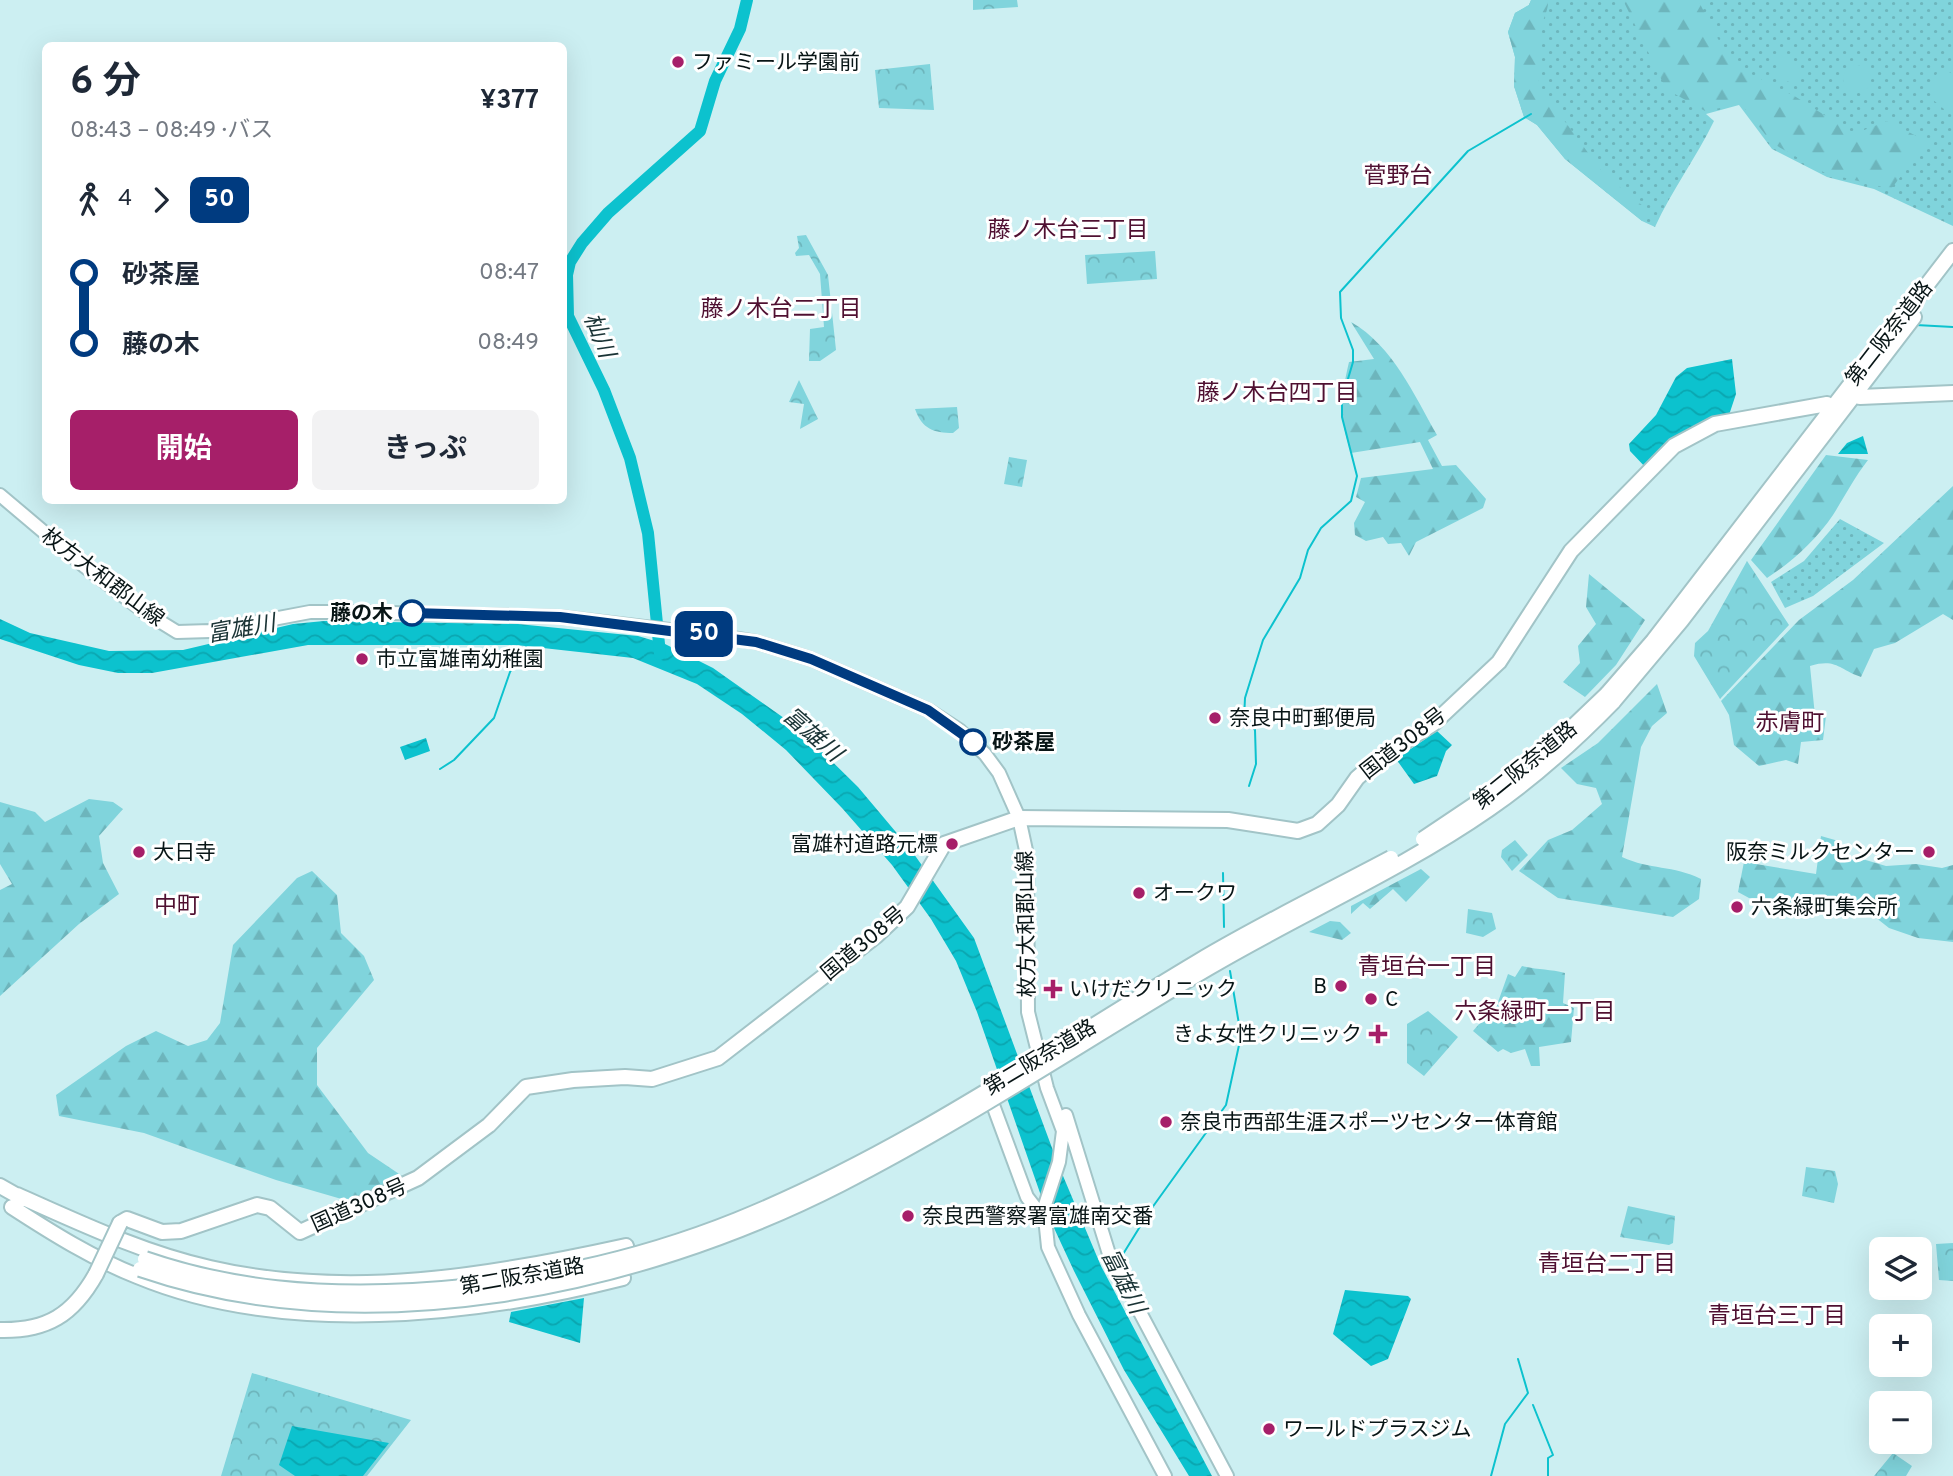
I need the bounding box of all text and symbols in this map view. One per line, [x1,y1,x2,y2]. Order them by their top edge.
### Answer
place label: ファミール学園前 [692,50,860,77]
marker: ファミール学園前 [670,54,686,70]
text: 6 分 [70,59,141,108]
text: ¥377 [480,85,539,118]
text: 08:43 – 08:49 · バス [70,117,273,146]
district label: 菅野台 [1364,163,1433,192]
icon: walk [70,181,108,219]
icon: forward [142,181,180,219]
text: 4 [118,185,132,214]
text: 50 [204,185,235,215]
district label: 藤ノ木台三丁目 [988,217,1149,246]
text: 08:47 [479,259,539,288]
text: 砂茶屋 [122,260,200,293]
street label: 第二阪奈道路 [1841,276,1940,392]
district label: 藤ノ木台二丁目 [701,296,862,325]
water label: 杣川 [576,309,621,365]
text: 08:49 [477,329,539,358]
text: 藤の木 [122,330,200,363]
district label: 藤ノ木台四丁目 [1197,380,1358,409]
button: 開始 [70,410,298,490]
button: きっぷ [312,410,539,490]
street label: 枚方大和郡山線 [35,523,169,633]
marker: 藤の木 [399,600,425,626]
place label: 藤の木 [330,601,393,628]
water label: 富雄川 [205,610,281,651]
line badge: 50 [672,611,736,657]
text: 50 [689,619,719,649]
place label: 市立富雄南幼稚園 [376,647,544,674]
marker: 市立富雄南幼稚園 [354,651,370,667]
water label: 富雄川 [776,702,849,771]
street label: 国道308号 [1356,702,1452,786]
place label: 奈良中町郵便局 [1229,706,1376,733]
marker: 奈良中町郵便局 [1207,710,1223,726]
district label: 赤膚町 [1756,710,1825,739]
street label: 第二阪奈道路 [1468,716,1583,816]
marker: 砂茶屋 [960,729,986,755]
place label: 砂茶屋 [992,730,1055,757]
place label: 富雄村道路元標 [791,832,938,859]
marker: 富雄村道路元標 [944,836,960,852]
place label: 大日寺 [153,840,216,867]
place label: 阪奈ミルクセンター [1726,840,1915,867]
marker: 大日寺 [131,844,147,860]
marker: 阪奈ミルクセンター [1921,844,1937,860]
street label: 枚方大和郡山線 [1013,850,1042,998]
place label: オークワ [1153,881,1237,908]
marker: オークワ [1131,885,1147,901]
district label: 中町 [154,893,200,922]
place label: 六条緑町集会所 [1751,895,1898,922]
marker: 六条緑町集会所 [1729,899,1745,915]
street label: 国道308号 [816,901,912,987]
district label: 青垣台一丁目 [1358,954,1496,983]
place label: B [1313,974,1327,1001]
place label: いけだクリニック [1069,977,1237,1004]
marker: B [1333,978,1349,994]
marker: いけだクリニック [1043,979,1063,999]
place label: C [1385,987,1399,1014]
marker: C [1363,991,1379,1007]
district label: 六条緑町一丁目 [1455,999,1616,1028]
street label: 第二阪奈道路 [980,1014,1102,1102]
place label: きよ女性クリニック [1173,1022,1362,1049]
marker: きよ女性クリニック [1368,1024,1388,1044]
place label: 奈良市西部生涯スポーツセンター体育館 [1180,1110,1558,1137]
marker: 奈良市西部生涯スポーツセンター体育館 [1158,1114,1174,1130]
street label: 国道308号 [308,1173,412,1239]
place label: 奈良西警察署富雄南交番 [922,1204,1153,1231]
marker: 奈良西警察署富雄南交番 [900,1208,916,1224]
map controls [1869,1237,1932,1454]
button: layers [1869,1237,1932,1300]
water label: 富雄川 [1093,1245,1152,1322]
district label: 青垣台二丁目 [1538,1251,1676,1280]
street label: 第二阪奈道路 [458,1253,587,1302]
district label: 青垣台三丁目 [1708,1303,1846,1332]
button: + [1869,1314,1932,1377]
button: − [1869,1391,1932,1454]
place label: ワールドプラスジム [1283,1417,1472,1444]
marker: ワールドプラスジム [1261,1421,1277,1437]

